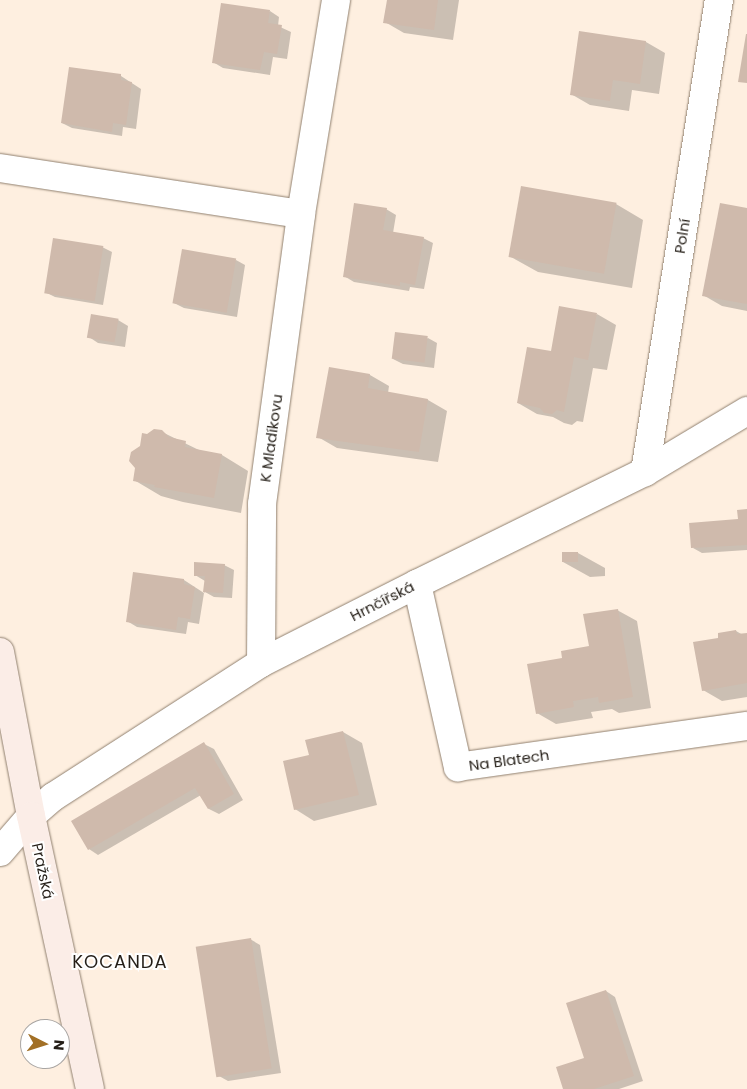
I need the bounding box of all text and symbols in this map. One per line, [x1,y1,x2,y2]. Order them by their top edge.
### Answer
street label: Polní [670,217,694,255]
street label: K Mladíkovu [256,393,286,483]
street label: Hrnčířská [347,577,417,625]
street label: Na Blatech [468,745,550,775]
street label: Pražská [28,841,58,901]
district label: KOCANDA [71,951,169,973]
north arrow [20,1019,70,1069]
text: N [49,1039,69,1051]

